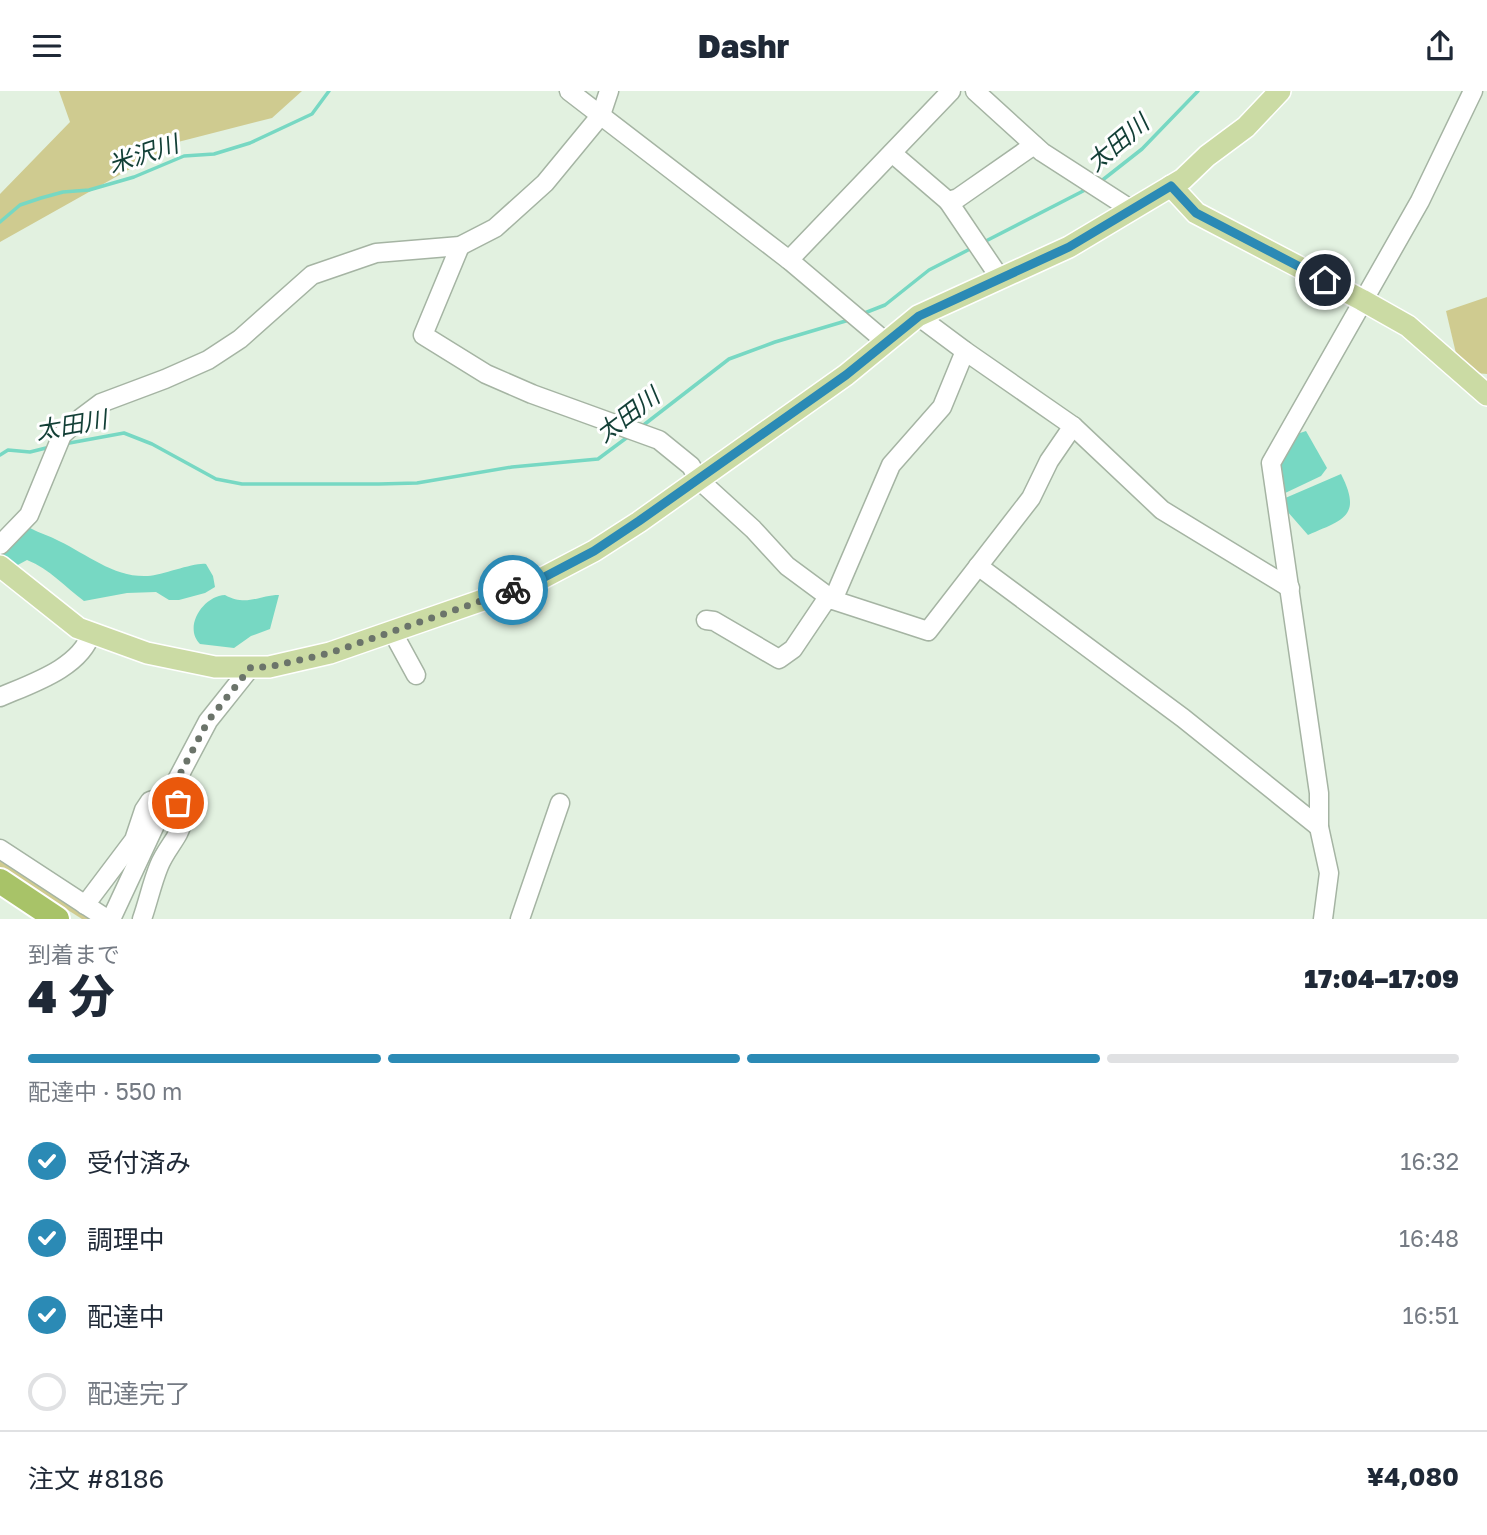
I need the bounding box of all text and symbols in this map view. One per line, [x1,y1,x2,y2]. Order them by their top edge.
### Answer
icon: menu [28,27,66,65]
text: Dashr [698,27,789,65]
icon: share [1421,27,1459,65]
water label: 太田川 [1080,106,1156,176]
water label: 米沢川 [104,127,185,178]
pin [1295,250,1355,310]
icon: home [1306,261,1344,299]
water label: 太田川 [590,379,667,447]
water label: 太田川 [33,403,112,445]
courier [478,555,548,625]
icon: bike [494,571,532,609]
pin [148,773,208,833]
icon: bag [159,784,197,822]
text: 到着まで [28,940,120,968]
text: 17:04–17:09 [1304,963,1459,994]
text: 4 分 [28,968,115,1023]
text: 配達中 · 550 m [28,1077,182,1105]
icon: check [28,1142,66,1180]
text: 受付済み [87,1147,191,1178]
text: 16:32 [1400,1147,1459,1175]
icon: check [28,1219,66,1257]
text: 調理中 [87,1224,165,1255]
text: 16:48 [1399,1224,1459,1252]
icon: check [28,1296,66,1334]
text: 配達中 [87,1301,165,1332]
text: 16:51 [1403,1301,1459,1329]
text: 配達完了 [87,1378,191,1409]
text: ¥4,080 [1367,1461,1459,1492]
text: 注文 #8186 [28,1463,164,1494]

